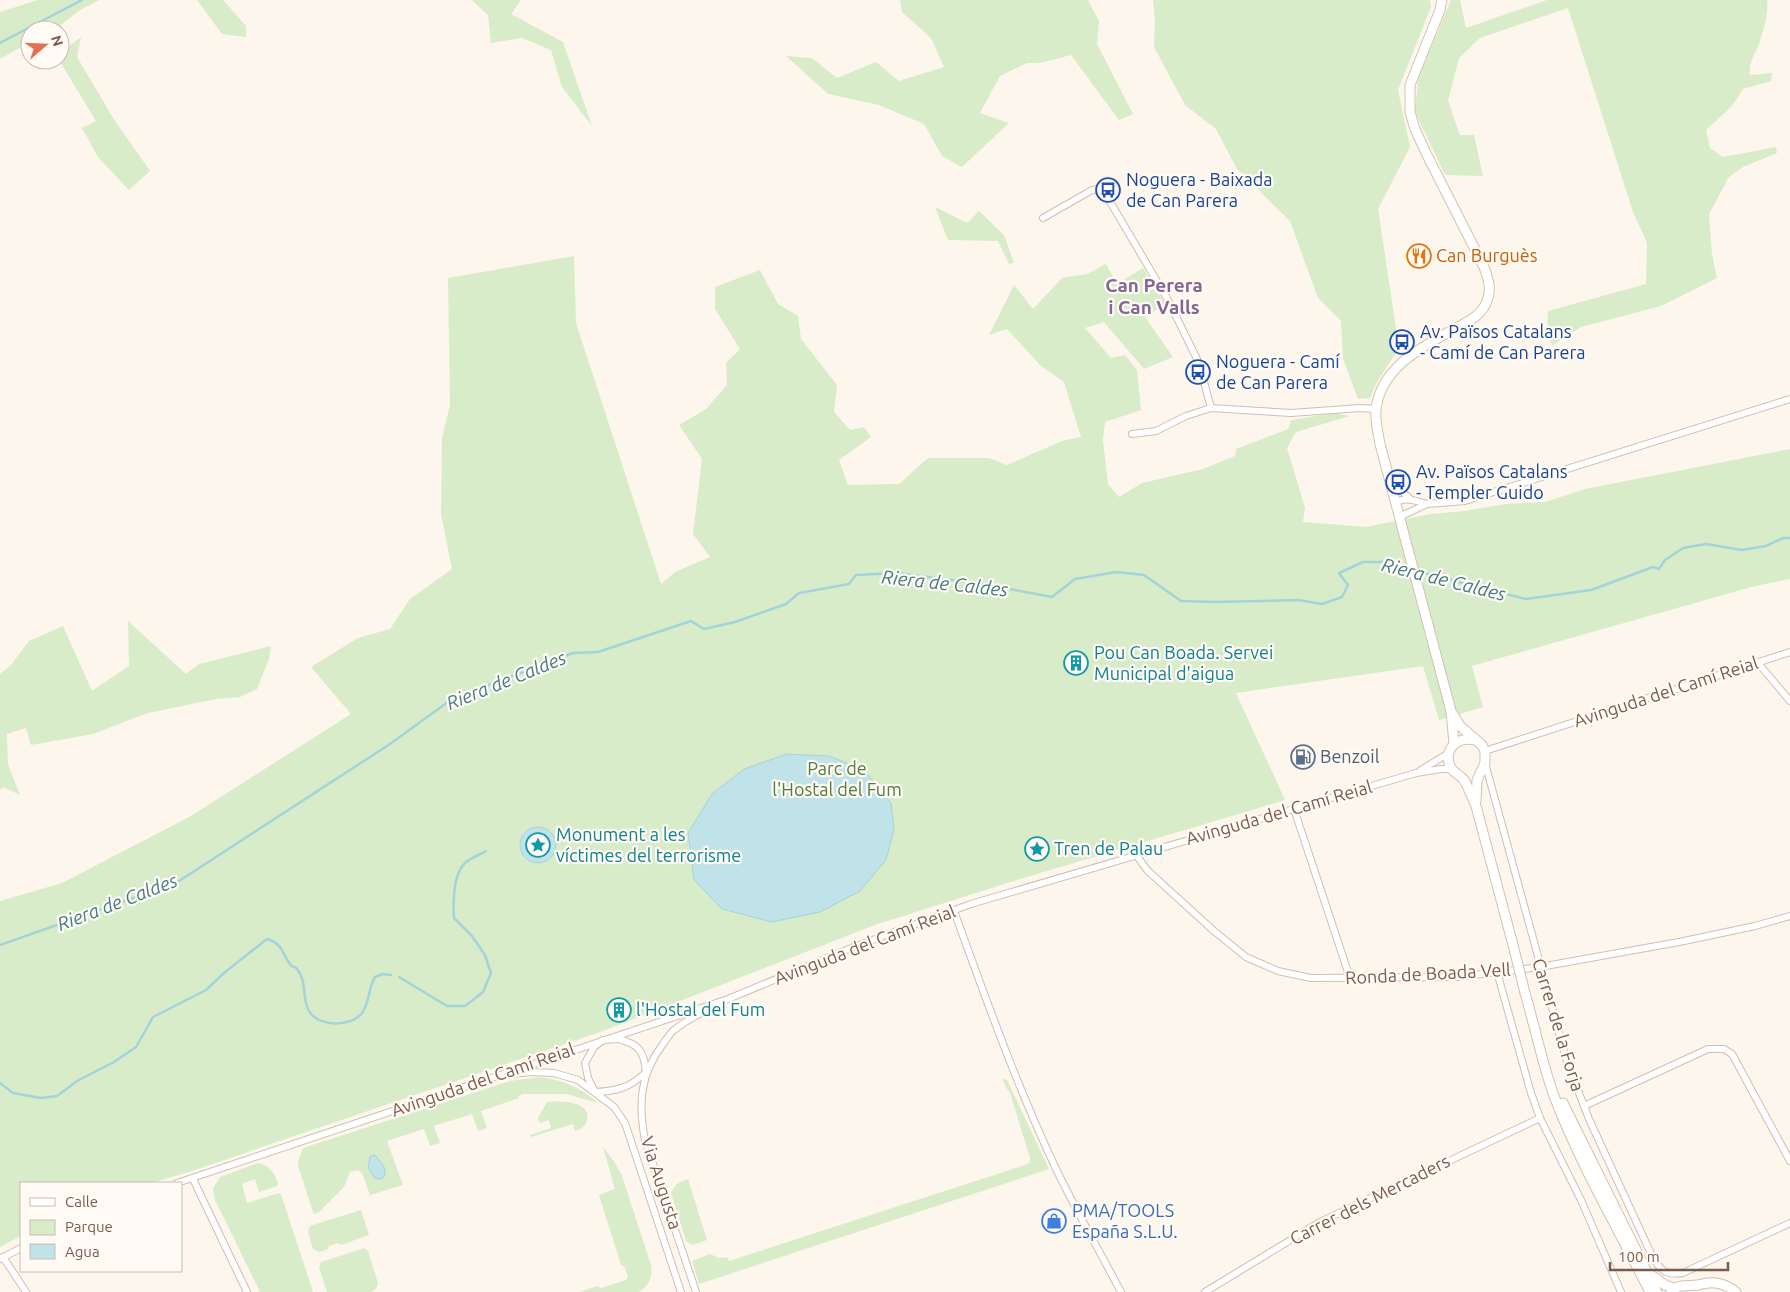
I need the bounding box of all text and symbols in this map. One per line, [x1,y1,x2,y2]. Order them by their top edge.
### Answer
north arrow [20,20,70,70]
text: N [48,33,67,48]
place label: Noguera - Baixada de Can Parera [1126,169,1273,210]
bus stop icon: Noguera - Baixada de Can Parera [1095,177,1121,203]
restaurant icon: Can Burguès [1406,243,1432,269]
place label: Can Burguès [1436,245,1538,265]
district label: Can Perera i Can Valls [1105,274,1203,318]
place label: Av. Països Catalans - Camí de Can Parera [1420,321,1586,362]
bus stop icon: Av. Països Catalans - Camí de Can Parera [1389,329,1415,355]
place label: Noguera - Camí de Can Parera [1216,351,1340,392]
bus stop icon: Noguera - Camí de Can Parera [1185,359,1211,385]
place label: Av. Països Catalans - Templer Guido [1416,461,1568,502]
bus stop icon: Av. Països Catalans - Templer Guido [1385,469,1411,495]
water label: Riera de Caldes [1380,553,1508,605]
water label: Riera de Caldes [881,565,1009,601]
place label: Pou Can Boada. Servei Municipal d'aigua [1094,642,1273,683]
water label: Riera de Caldes [443,646,569,714]
building icon: Pou Can Boada. Servei Municipal d'aigua [1063,650,1089,676]
street label: Avinguda del Camí Reial [1571,652,1761,730]
fuel station icon: Benzoil [1290,744,1316,770]
place label: Benzoil [1320,746,1380,766]
park label: Parc de l'Hostal del Fum [772,758,902,799]
street label: Avinguda del Camí Reial [1183,776,1374,848]
place label: Monument a les víctimes del terrorisme [556,824,741,865]
place icon: Monument a les víctimes del terrorisme [525,832,551,858]
place icon: Tren de Palau [1024,836,1050,862]
place label: Tren de Palau [1054,838,1163,858]
water label: Riera de Caldes [54,869,180,935]
street label: Avinguda del Camí Reial [771,900,958,988]
street label: Carrer de la Forja [1529,956,1589,1094]
street label: Ronda de Boada Vell [1345,959,1512,987]
building icon: l'Hostal del Fum [606,997,632,1023]
place label: l'Hostal del Fum [636,999,765,1019]
street label: Avinguda del Camí Reial [388,1038,577,1120]
street label: Via Augusta [638,1134,686,1232]
street label: Carrer dels Mercaders [1286,1150,1453,1248]
legend [20,1182,182,1272]
text: Calle [65,1193,98,1210]
place label: PMA/TOOLS España S.L.U. [1072,1200,1178,1241]
shop icon: PMA/TOOLS España S.L.U. [1041,1208,1067,1234]
text: Parque [65,1218,113,1235]
scale bar [1610,1240,1728,1272]
text: Agua [65,1243,100,1260]
text: 100 m [1618,1248,1660,1265]

